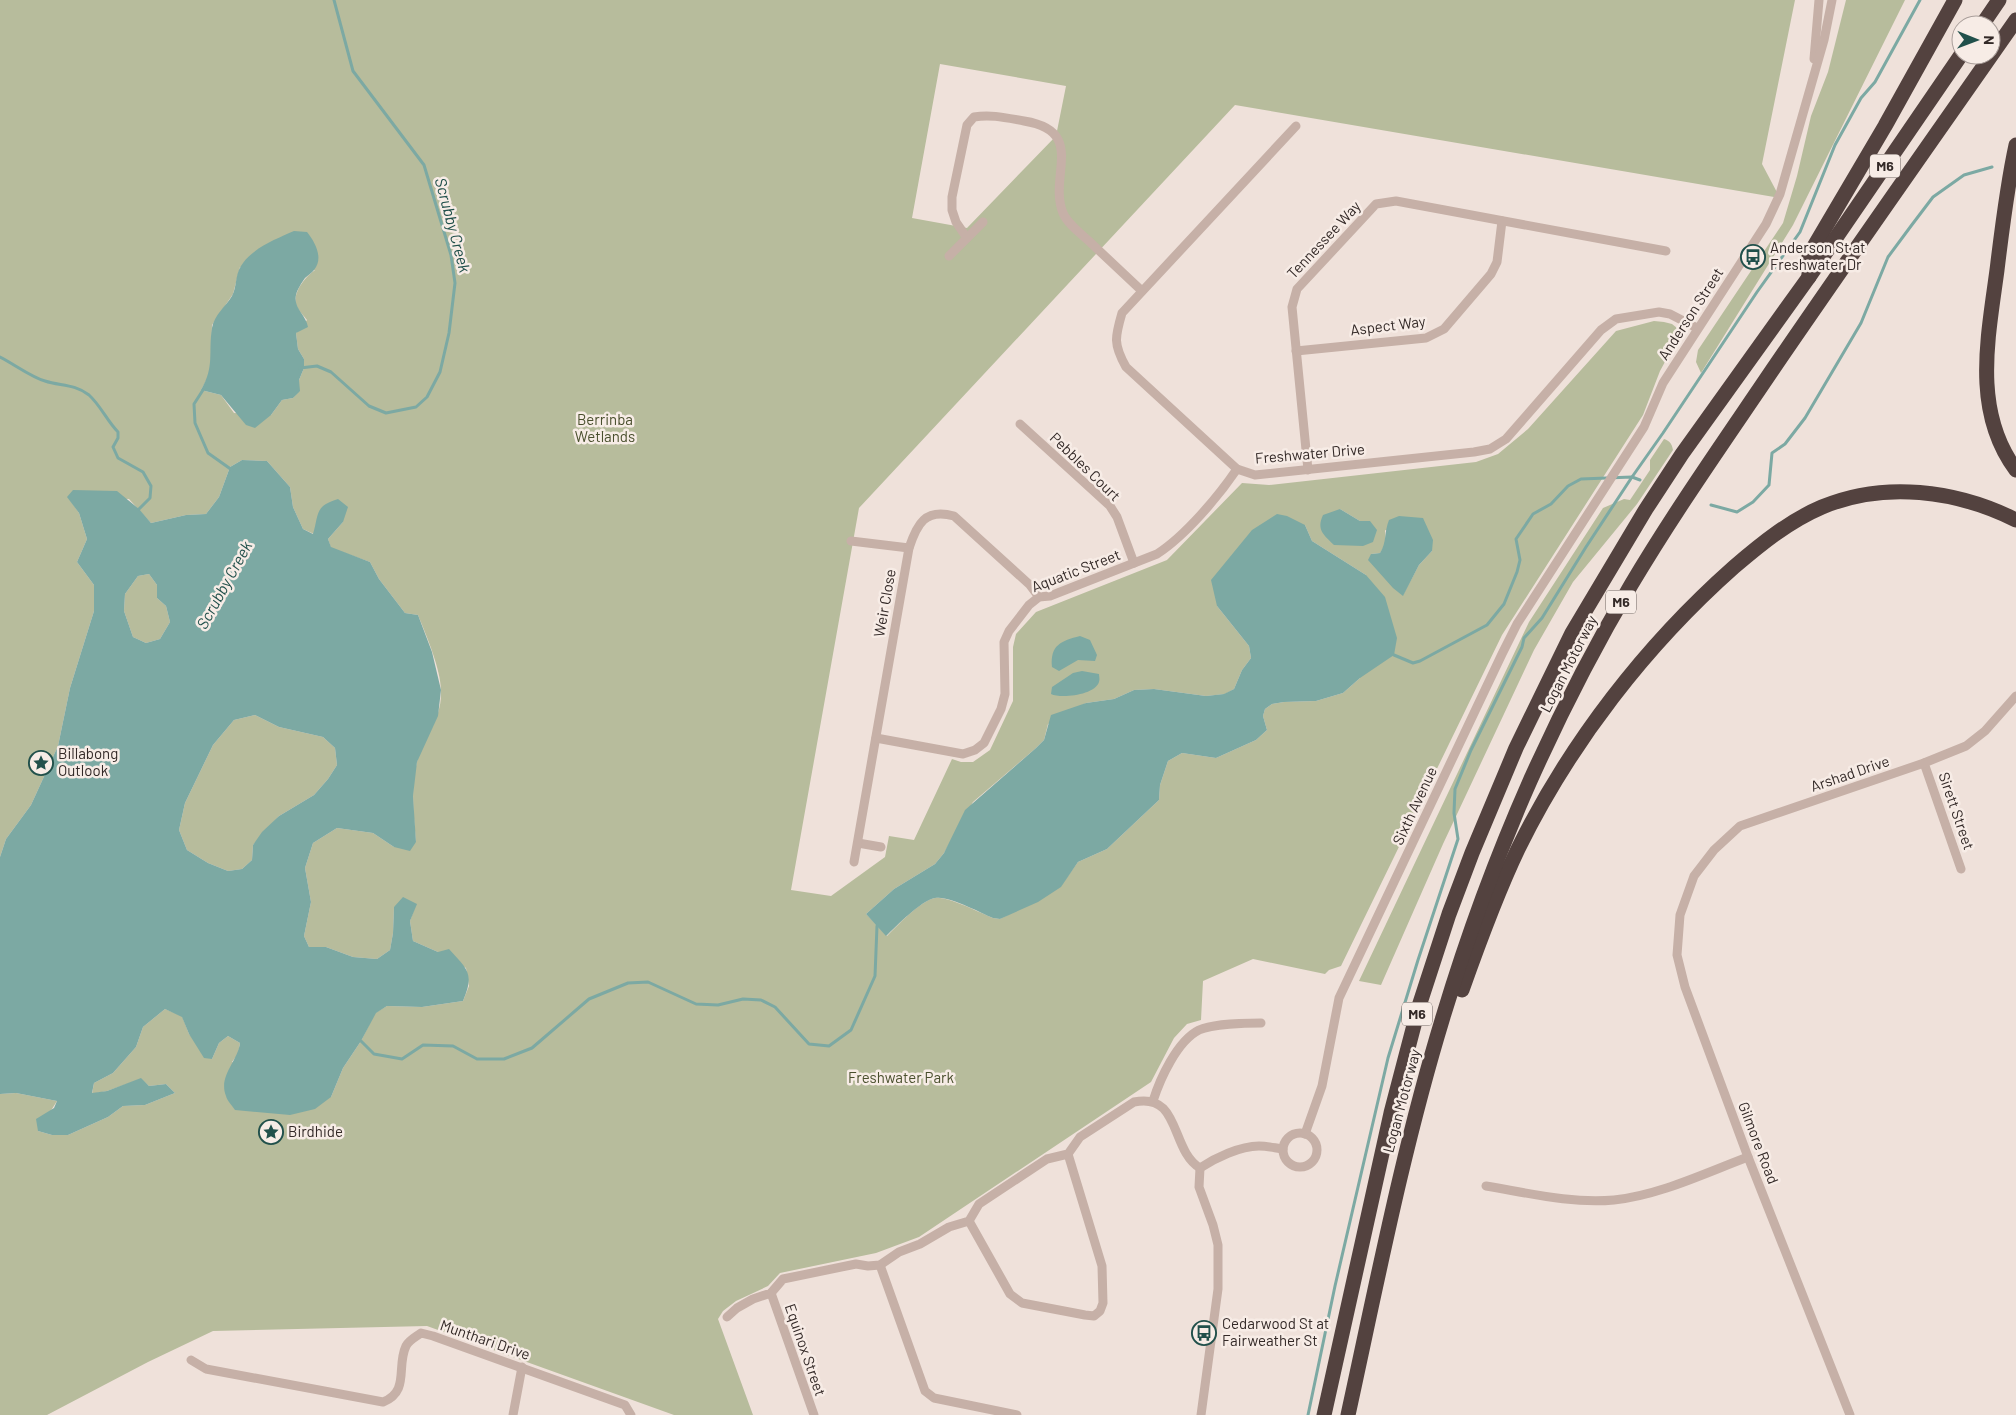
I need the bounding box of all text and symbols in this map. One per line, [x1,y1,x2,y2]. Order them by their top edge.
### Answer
north arrow [1951,15,2001,65]
text: N [1981,35,1998,45]
road number: M6 [1870,154,1900,178]
water label: Scrubby Creek [432,175,475,275]
street label: Tennessee Way [1283,197,1364,282]
place label: Anderson St at Freshwater Dr [1770,238,1865,273]
bus stop icon: Anderson St at Freshwater Dr [1740,244,1766,270]
street label: Anderson Street [1654,264,1727,363]
street label: Aspect Way [1349,311,1427,339]
park label: Berrinba Wetlands [575,410,635,445]
street label: Pebbles Court [1047,428,1125,504]
street label: Freshwater Drive [1254,439,1366,467]
water label: Scrubby Creek [192,537,256,632]
street label: Aquatic Street [1029,545,1123,595]
street label: Weir Close [869,567,899,638]
road number: M6 [1606,590,1636,614]
street label: Logan Motorway [1536,612,1600,715]
place label: Billabong Outlook [58,744,118,779]
place icon: Billabong Outlook [28,750,54,776]
street label: Arshad Drive [1808,751,1891,795]
street label: Sixth Avenue [1388,764,1440,847]
street label: Sirett Street [1935,770,1979,852]
road number: M6 [1402,1002,1432,1026]
street label: Logan Motorway [1379,1047,1424,1155]
park label: Freshwater Park [848,1068,955,1086]
street label: Gilmore Road [1735,1099,1783,1186]
place icon: Birdhide [258,1119,284,1145]
place label: Birdhide [288,1122,343,1140]
street label: Equinox Street [782,1301,830,1398]
place label: Cedarwood St at Fairweather St [1222,1314,1329,1349]
street label: Munthari Drive [438,1315,533,1363]
bus stop icon: Cedarwood St at Fairweather St [1191,1320,1217,1346]

